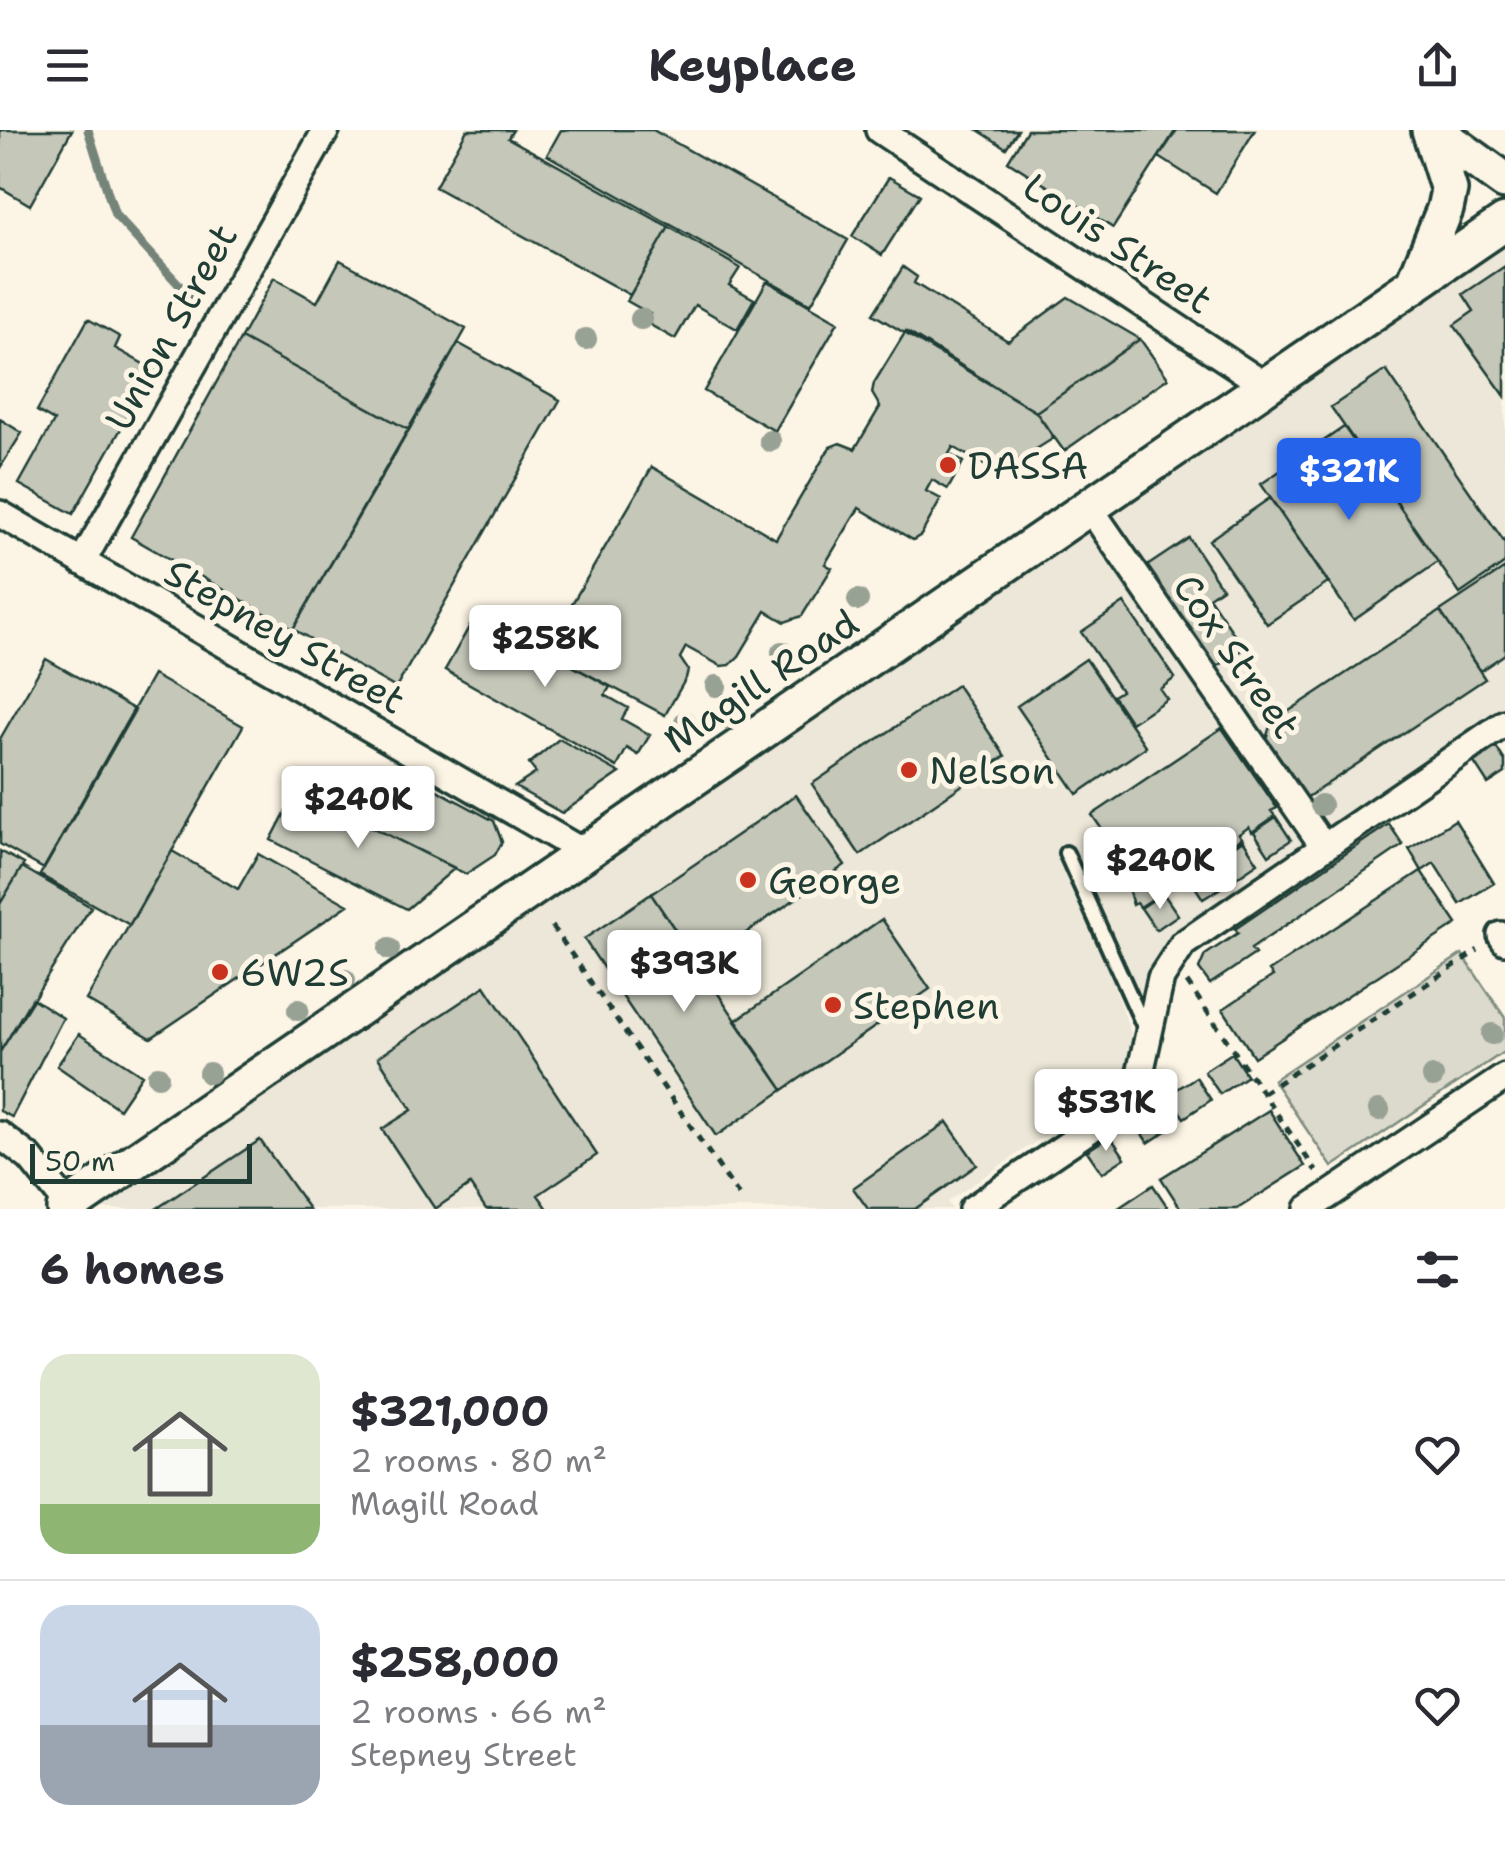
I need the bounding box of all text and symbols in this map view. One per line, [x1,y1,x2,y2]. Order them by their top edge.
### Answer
text: Keyplace [648,35,857,95]
icon: menu [40,38,95,93]
icon: share [1410,38,1465,93]
street label: Louis Street [1013,161,1223,325]
street label: Union Street [93,214,249,440]
pin: $321K [1279,438,1419,523]
place label: DASSA [968,440,1088,491]
text: $321K [1299,449,1399,492]
marker: DASSA [937,454,959,476]
street label: Stepney Street [155,546,415,726]
street label: Cox Street [1162,564,1312,748]
street label: Magill Road [654,597,868,765]
pin: $258K [475,605,615,690]
text: $258K [491,616,599,659]
place label: Nelson [929,745,1055,796]
marker: Nelson [898,759,920,781]
pin: $240K [288,766,428,851]
text: $240K [304,777,412,820]
pin: $240K [1090,827,1230,912]
text: $240K [1106,838,1214,881]
place label: George [768,855,901,906]
marker: George [737,869,759,891]
pin: $393K [614,930,754,1015]
text: $393K [629,941,739,984]
place label: 6W2S [240,947,349,998]
marker: 6W2S [209,961,231,983]
place label: Stephen [853,980,1000,1031]
marker: Stephen [822,994,844,1016]
pin: $531K [1036,1069,1176,1154]
text: $531K [1056,1080,1156,1123]
scale bar [30,1139,252,1184]
text: 50 m [45,1142,115,1180]
text: 6 homes [40,1241,225,1297]
icon: filters [1410,1242,1465,1297]
text: $321,000 [350,1383,550,1439]
icon: home [120,1394,240,1514]
icon: heart [1410,1427,1465,1482]
text: 2 rooms · 80 m² [350,1439,607,1482]
text: Magill Road [350,1482,539,1525]
text: $258,000 [350,1634,560,1690]
icon: home [120,1645,240,1765]
icon: heart [1410,1678,1465,1733]
text: 2 rooms · 66 m² [350,1690,607,1733]
text: Stepney Street [350,1733,577,1776]

